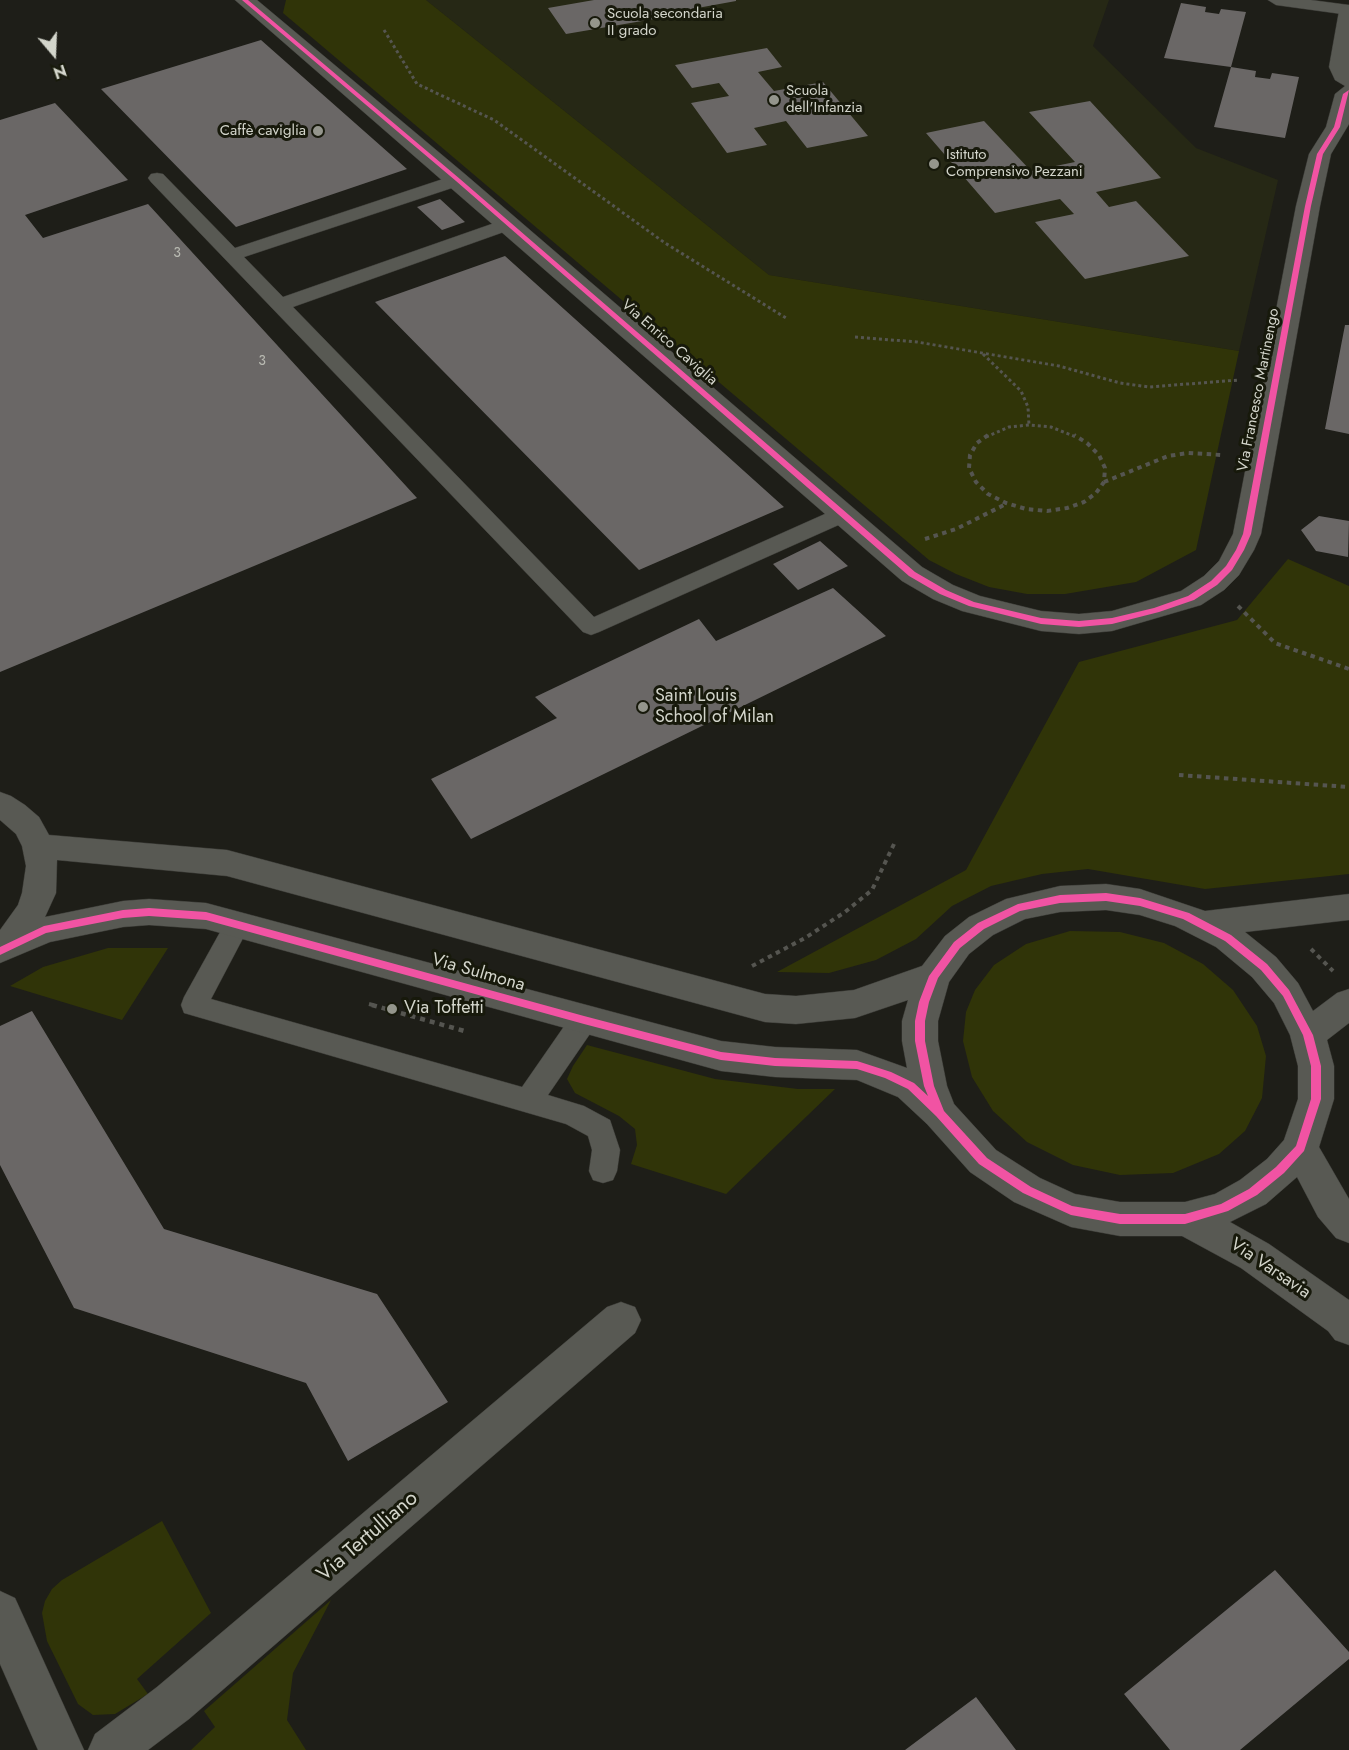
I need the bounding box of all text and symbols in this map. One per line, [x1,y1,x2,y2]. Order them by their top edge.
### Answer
place label: Scuola secondaria II grado [607,5,723,40]
marker: Scuola secondaria II grado [588,16,602,30]
north arrow [24,24,84,84]
text: N [50,59,70,84]
place label: Scuola dell'Infanzia [786,82,862,117]
marker: Scuola dell'Infanzia [767,93,781,107]
place label: Caffè caviglia [220,122,306,140]
marker: Caffè caviglia [311,124,325,138]
place label: Istituto Comprensivo Pezzani [946,146,1083,181]
marker: Istituto Comprensivo Pezzani [927,157,941,171]
house number: 3 [173,246,181,262]
street label: Via Enrico Caviglia [617,296,721,390]
street label: Via Francesco Martinengo [1234,307,1284,473]
house number: 3 [258,354,266,370]
place label: Saint Louis School of Milan [655,686,774,728]
marker: Saint Louis School of Milan [636,700,650,714]
street label: Via Sulmona [429,949,527,997]
place label: Via Toffetti [404,998,484,1020]
marker: Via Toffetti [385,1002,399,1016]
street label: Via Varsavia [1226,1234,1314,1304]
street label: Via Tertulliano [312,1486,424,1588]

